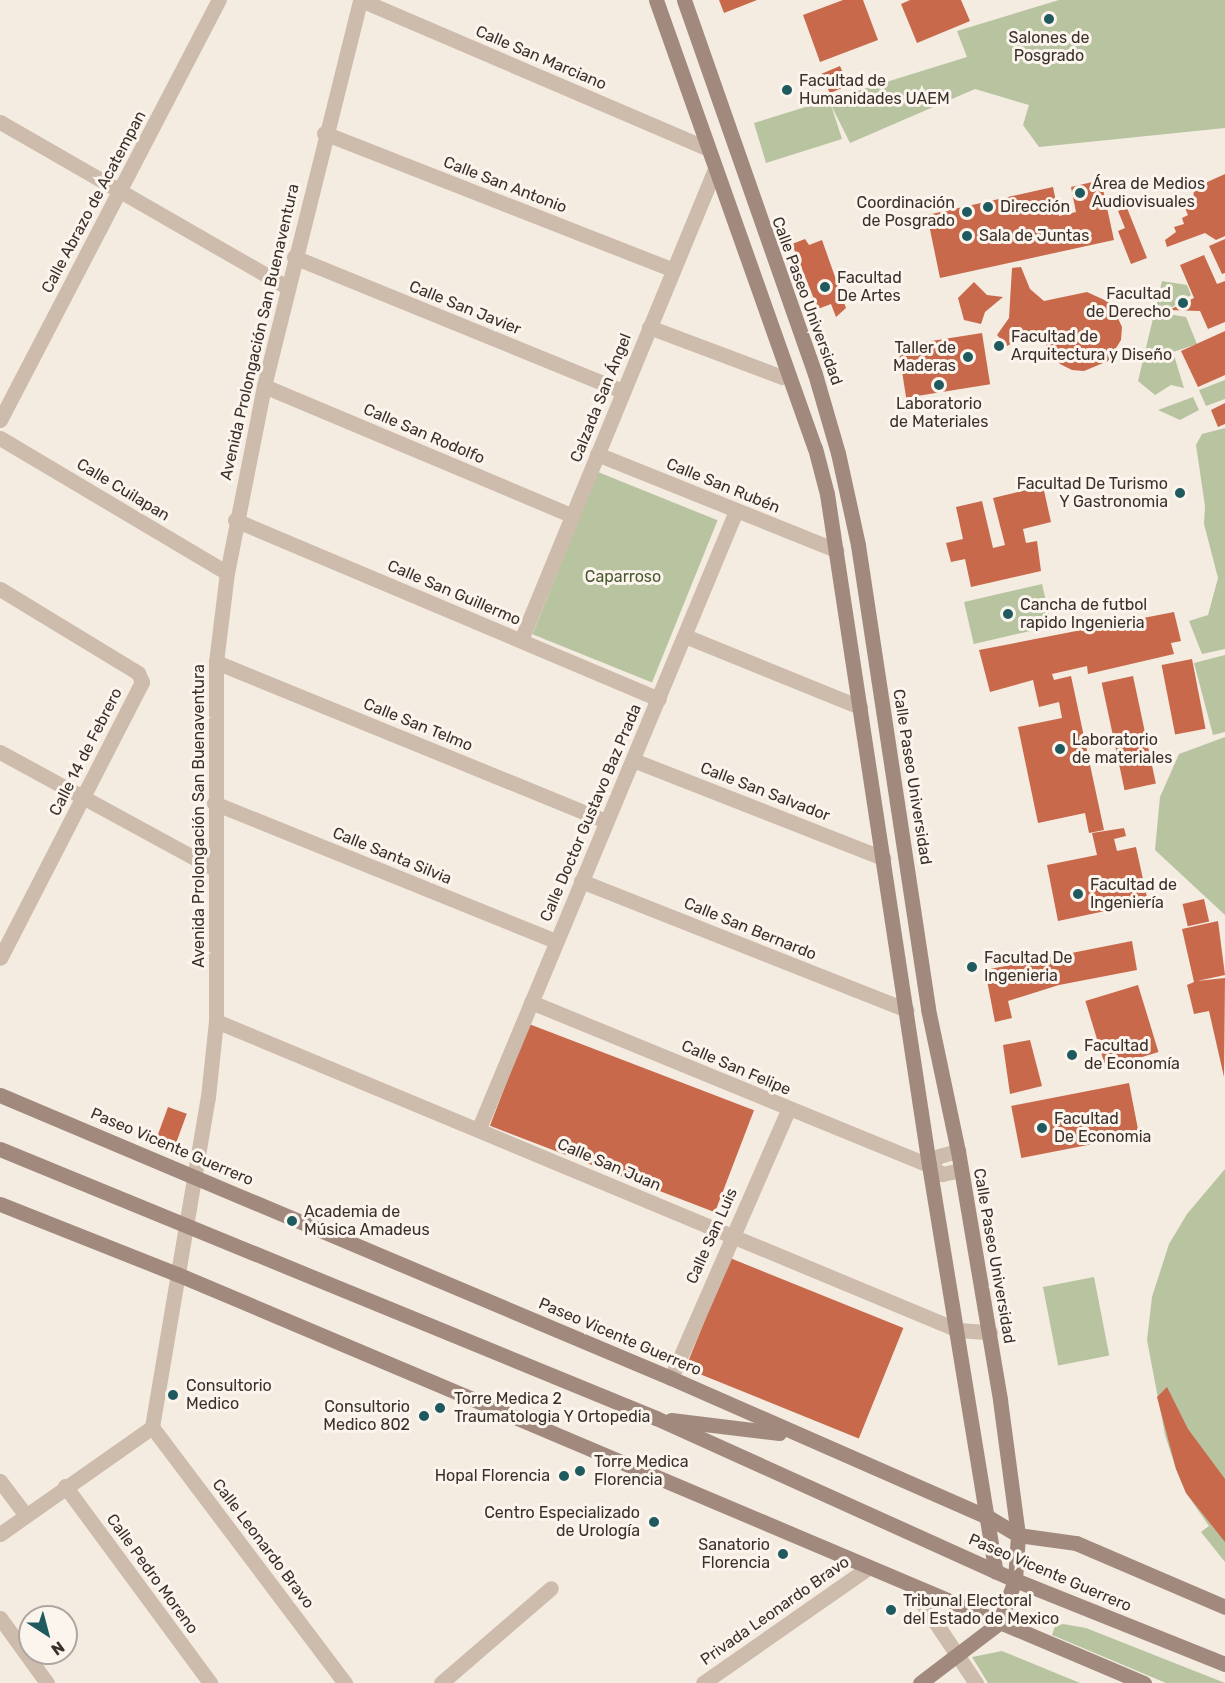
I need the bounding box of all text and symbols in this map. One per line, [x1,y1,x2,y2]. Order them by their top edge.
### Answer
marker: Salones de Posgrado [1042,12,1056,26]
street label: Calle San Marciano [473,22,609,94]
place label: Salones de Posgrado [1008,28,1090,66]
place label: Facultad de Humanidades UAEM [799,71,950,109]
marker: Facultad de Humanidades UAEM [780,83,794,97]
street label: Calle Abrazo de Acatempan [38,107,150,297]
street label: Calle San Antonio [440,153,570,217]
place label: Área de Medios Audiovisuales [1092,174,1205,212]
street label: Avenida Prolongación San Buenaventura [217,182,303,482]
marker: Área de Medios Audiovisuales [1073,186,1087,200]
place label: Coordinación de Posgrado [857,193,955,231]
place label: Dirección [1000,197,1070,217]
marker: Dirección [981,200,995,214]
marker: Coordinación de Posgrado [960,205,974,219]
street label: Calle Paseo Universidad [768,214,846,388]
place label: Sala de Juntas [979,226,1089,246]
marker: Sala de Juntas [960,229,974,243]
place label: Facultad De Artes [837,268,902,306]
street label: Calle San Javier [406,277,524,339]
marker: Facultad De Artes [818,280,832,294]
place label: Facultad de Derecho [1086,284,1171,322]
marker: Facultad de Derecho [1176,296,1190,310]
place label: Facultad de Arquitectura y Diseño [1011,327,1173,365]
street label: Calzada San Ángel [566,331,636,465]
place label: Taller de Maderas [893,338,956,376]
marker: Facultad de Arquitectura y Diseño [992,339,1006,353]
marker: Taller de Maderas [961,350,975,364]
marker: Laboratorio de Materiales [932,378,946,392]
place label: Laboratorio de Materiales [890,394,988,432]
street label: Calle San Rodolfo [360,400,488,468]
street label: Calle San Rubén [663,454,783,518]
street label: Calle Cuilapan [73,455,173,525]
place label: Facultad De Turismo Y Gastronomia [1016,474,1168,512]
marker: Facultad De Turismo Y Gastronomia [1173,486,1187,500]
street label: Calle San Guillermo [384,556,524,630]
park label: Caparroso [585,567,661,587]
place label: Cancha de futbol rapido Ingenieria [1020,595,1148,633]
marker: Cancha de futbol rapido Ingenieria [1001,607,1015,621]
street label: Avenida Prolongación San Buenaventura [189,664,209,968]
street label: Calle 14 de Febrero [45,685,127,819]
street label: Calle Paseo Universidad [889,688,935,866]
street label: Calle San Telmo [360,694,476,756]
street label: Calle Doctor Gustavo Baz Prada [536,701,646,925]
place label: Laboratorio de materiales [1072,730,1172,768]
marker: Laboratorio de materiales [1053,742,1067,756]
street label: Calle San Salvador [697,758,833,826]
street label: Calle Santa Silvia [330,823,454,889]
place label: Facultad de Ingeniería [1090,875,1177,913]
marker: Facultad de Ingeniería [1071,887,1085,901]
street label: Calle San Bernardo [681,894,819,964]
place label: Facultad De Ingenieria [984,948,1073,986]
marker: Facultad De Ingenieria [965,960,979,974]
street label: Calle San Felipe [678,1036,794,1100]
place label: Facultad de Economía [1084,1036,1180,1074]
marker: Facultad de Economía [1065,1048,1079,1062]
street label: Paseo Vicente Guerrero [87,1104,257,1190]
place label: Facultad De Economia [1054,1109,1151,1147]
marker: Facultad De Economia [1035,1121,1049,1135]
street label: Calle San Juan [554,1135,664,1195]
street label: Calle Paseo Universidad [969,1167,1019,1345]
street label: Calle San Luis [682,1185,742,1287]
place label: Academia de Música Amadeus [304,1202,430,1240]
marker: Academia de Música Amadeus [285,1214,299,1228]
street label: Paseo Vicente Guerrero [535,1294,705,1380]
place label: Consultorio Medico [186,1376,272,1414]
marker: Consultorio Medico [164,1386,182,1404]
place label: Torre Medica 2 Traumatologia Y Ortopedia [454,1389,651,1427]
place label: Consultorio Medico 802 [323,1397,410,1435]
marker: Torre Medica 2 Traumatologia Y Ortopedia [431,1399,449,1417]
marker: Consultorio Medico 802 [415,1407,433,1425]
place label: Torre Medica Florencia [594,1452,689,1490]
marker: Torre Medica Florencia [571,1462,589,1480]
place label: Hopal Florencia [435,1466,550,1486]
marker: Hopal Florencia [555,1467,573,1485]
street label: Calle Leonardo Bravo [208,1475,318,1613]
place label: Centro Especializado de Urología [484,1503,640,1541]
street label: Calle Pedro Moreno [102,1510,202,1638]
marker: Centro Especializado de Urología [645,1513,663,1531]
street label: Paseo Vicente Guerrero [965,1530,1135,1616]
place label: Sanatorio Florencia [698,1535,770,1573]
marker: Sanatorio Florencia [774,1545,792,1563]
street label: Privada Leonardo Bravo [697,1552,853,1670]
place label: Tribunal Electoral del Estado de Mexico [903,1591,1059,1629]
marker: Tribunal Electoral del Estado de Mexico [884,1603,898,1617]
north arrow [18,1605,78,1665]
text: N [47,1637,68,1659]

